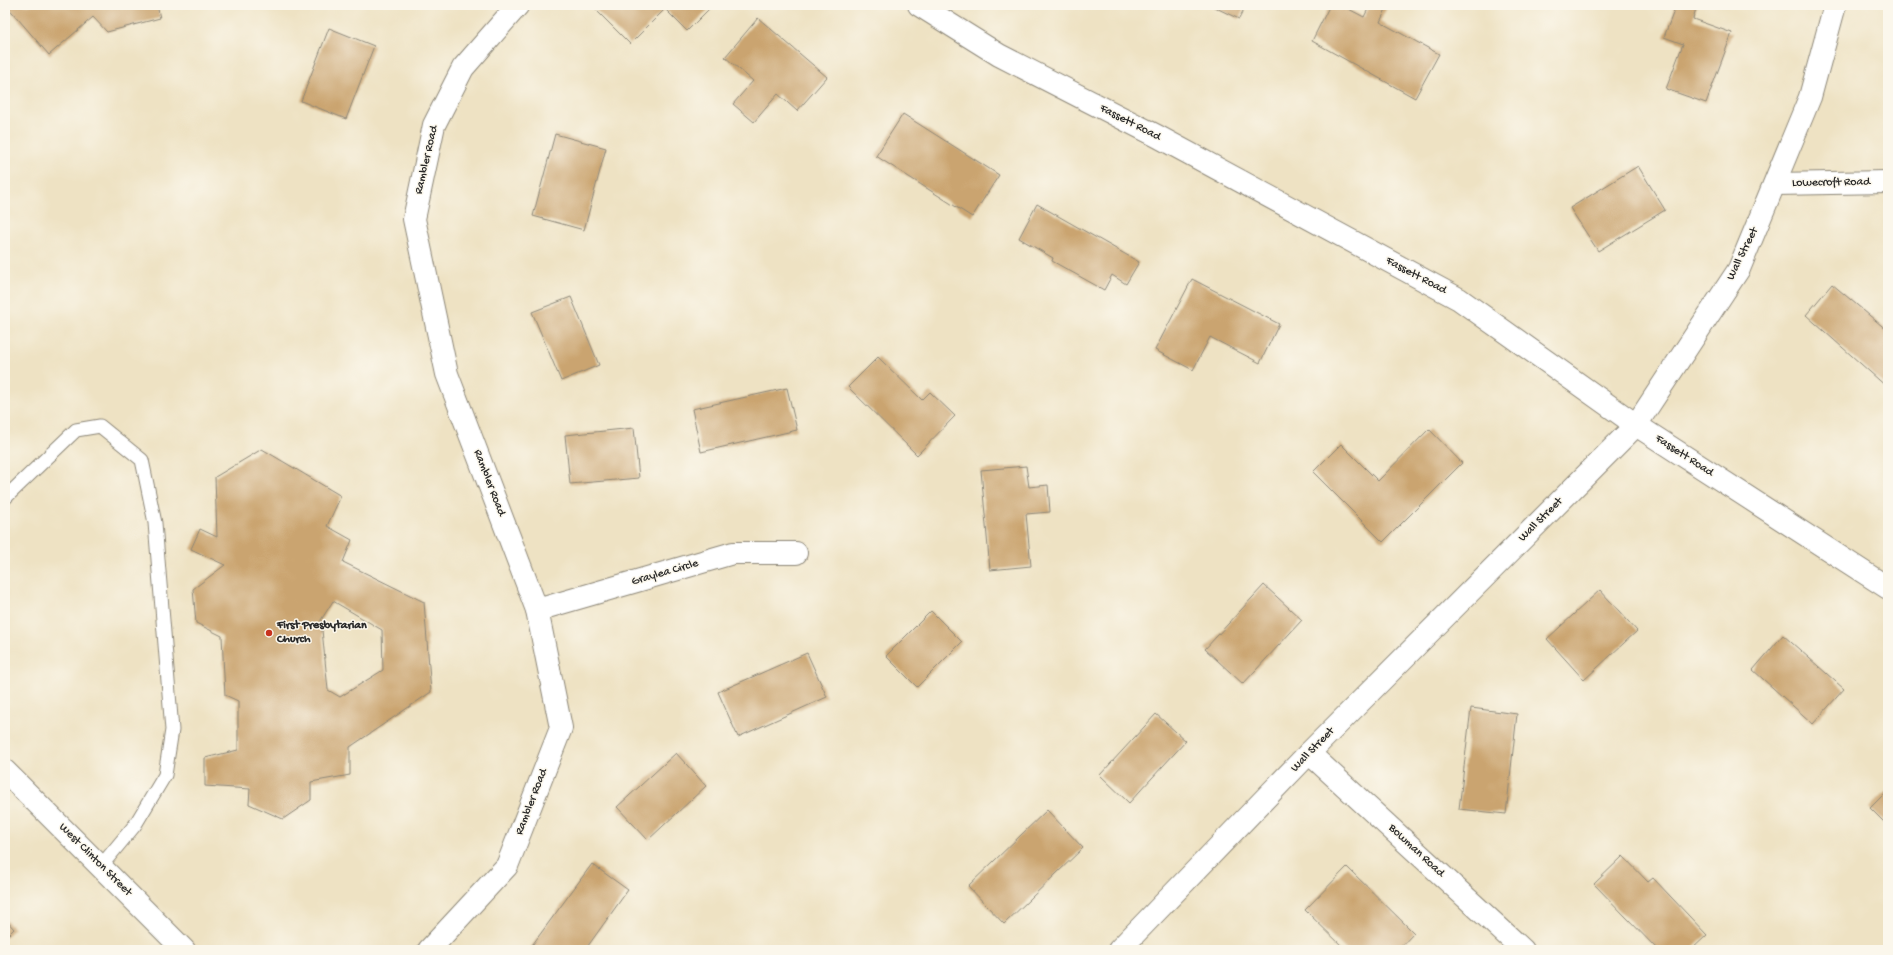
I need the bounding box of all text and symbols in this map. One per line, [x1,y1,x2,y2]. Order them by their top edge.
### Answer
street label: Fassett Road [1096,101,1164,145]
street label: Rambler Road [412,123,442,196]
street label: Lowecroft Road [1792,175,1871,191]
street label: Wall Street [1724,224,1762,283]
street label: Fassett Road [1382,254,1450,298]
street label: Fassett Road [1651,431,1717,481]
street label: Rambler Road [470,448,508,519]
street label: Wall Street [1516,494,1567,545]
street label: Graylea Circle [630,557,701,589]
place label: First Presbytarian Church [276,619,367,647]
marker: First Presbytarian Church [264,628,274,638]
street label: Wall Street [1288,724,1339,775]
street label: Rambler Road [513,766,551,837]
street label: West Clinton Street [56,821,135,900]
street label: Bowman Road [1384,821,1448,881]

